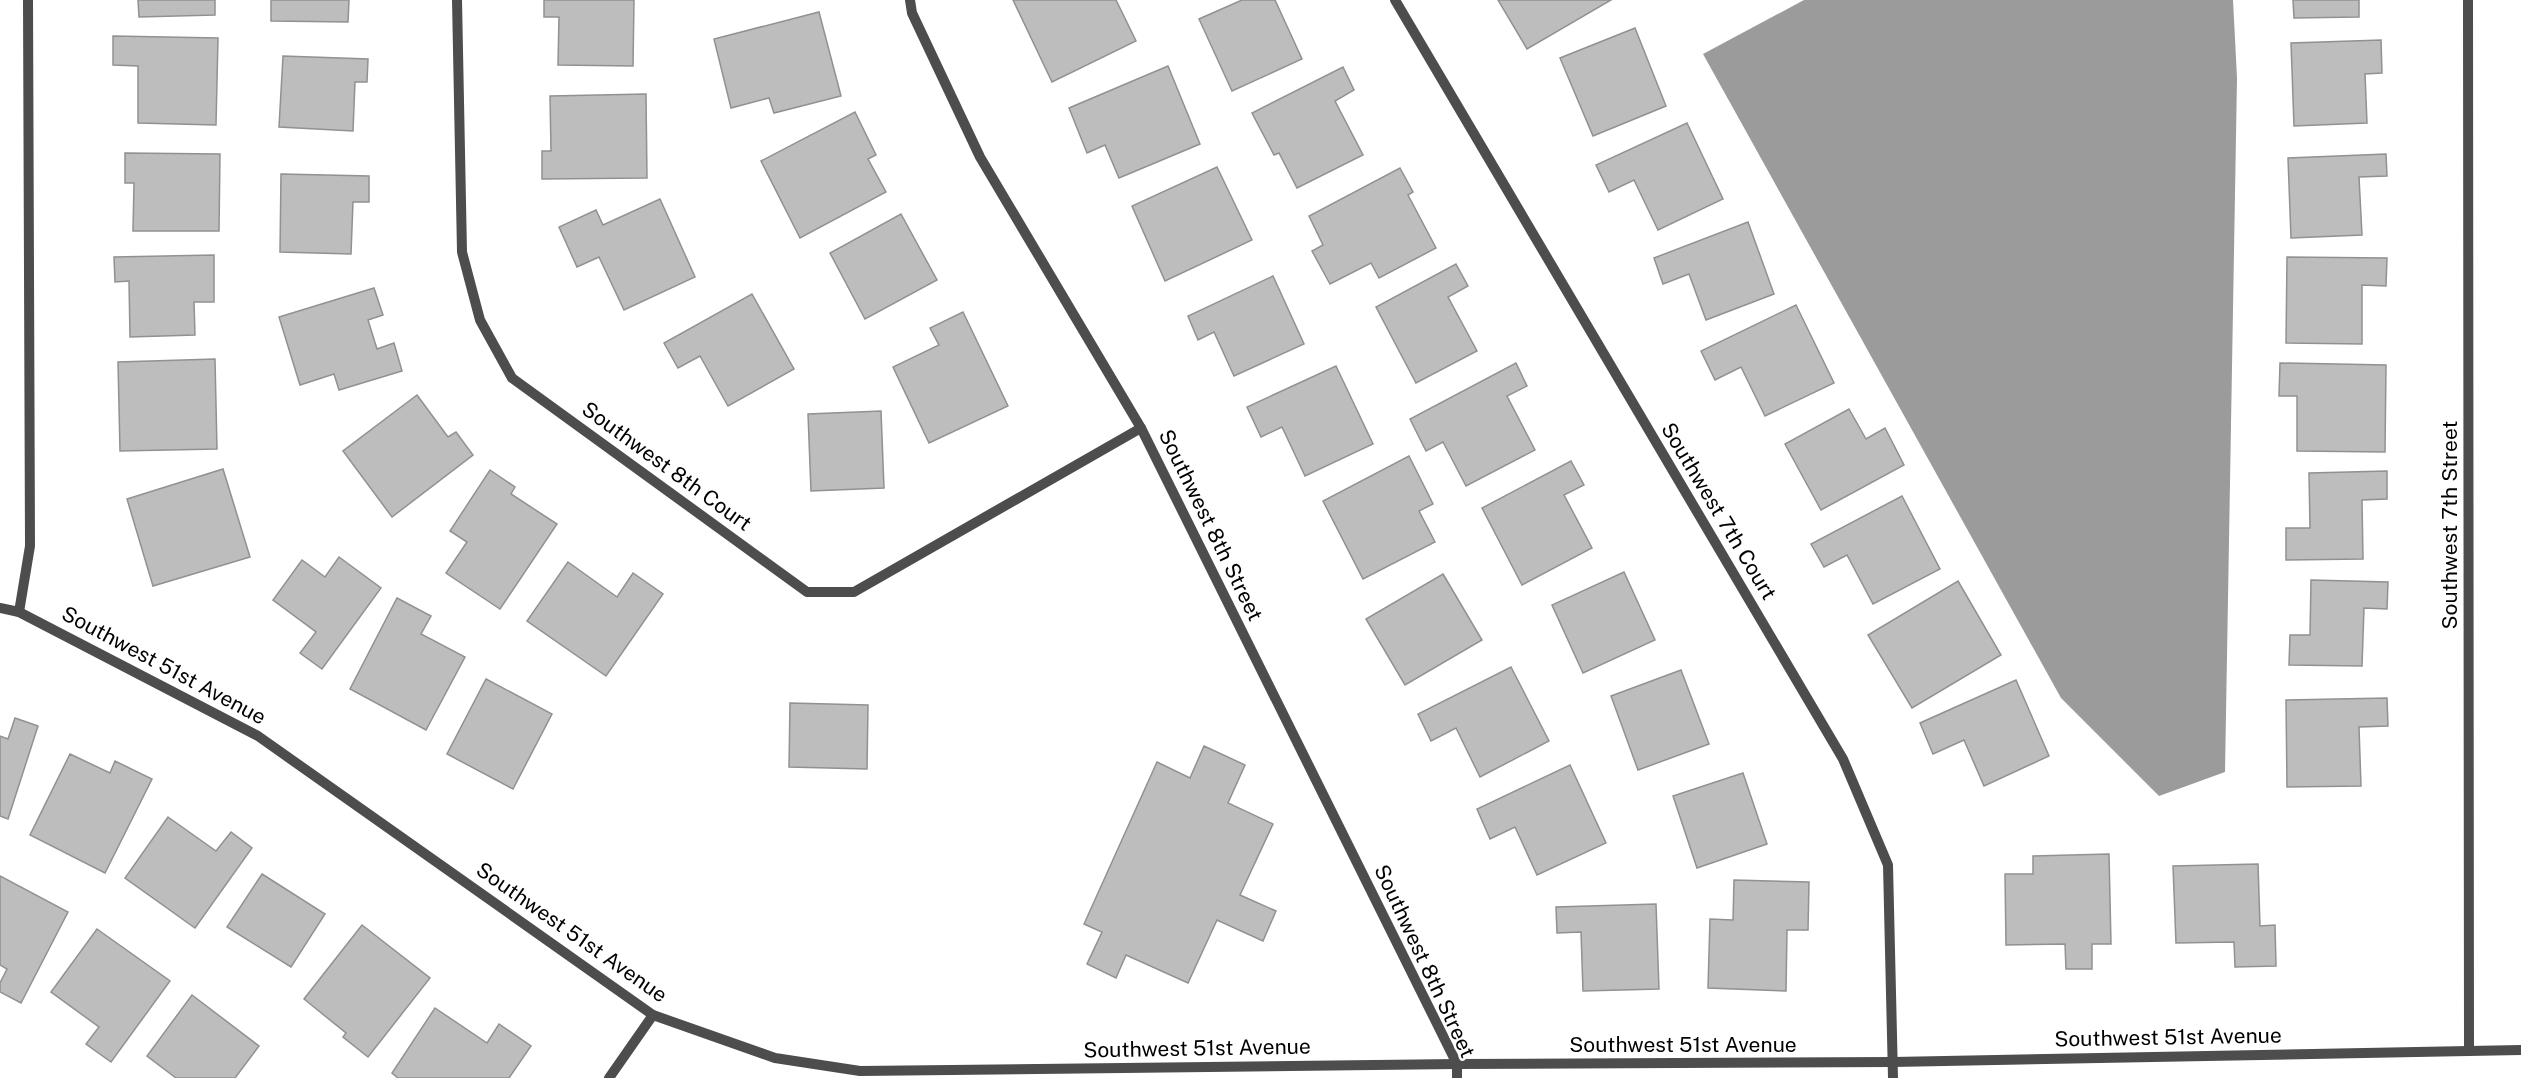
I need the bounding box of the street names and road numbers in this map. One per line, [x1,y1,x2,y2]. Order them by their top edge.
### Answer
street label: Southwest 8th Court [577,396,757,536]
street label: Southwest 7th Court [1656,418,1782,604]
street label: Southwest 7th Street [2437,420,2462,630]
street label: Southwest 8th Street [1154,425,1268,625]
street label: Southwest 51st Avenue [58,601,270,729]
street label: Southwest 51st Avenue [472,857,672,1007]
street label: Southwest 8th Street [1369,861,1481,1061]
street label: Southwest 51st Avenue [2054,1023,2282,1051]
street label: Southwest 51st Avenue [1569,1032,1797,1057]
street label: Southwest 51st Avenue [1083,1034,1311,1062]

